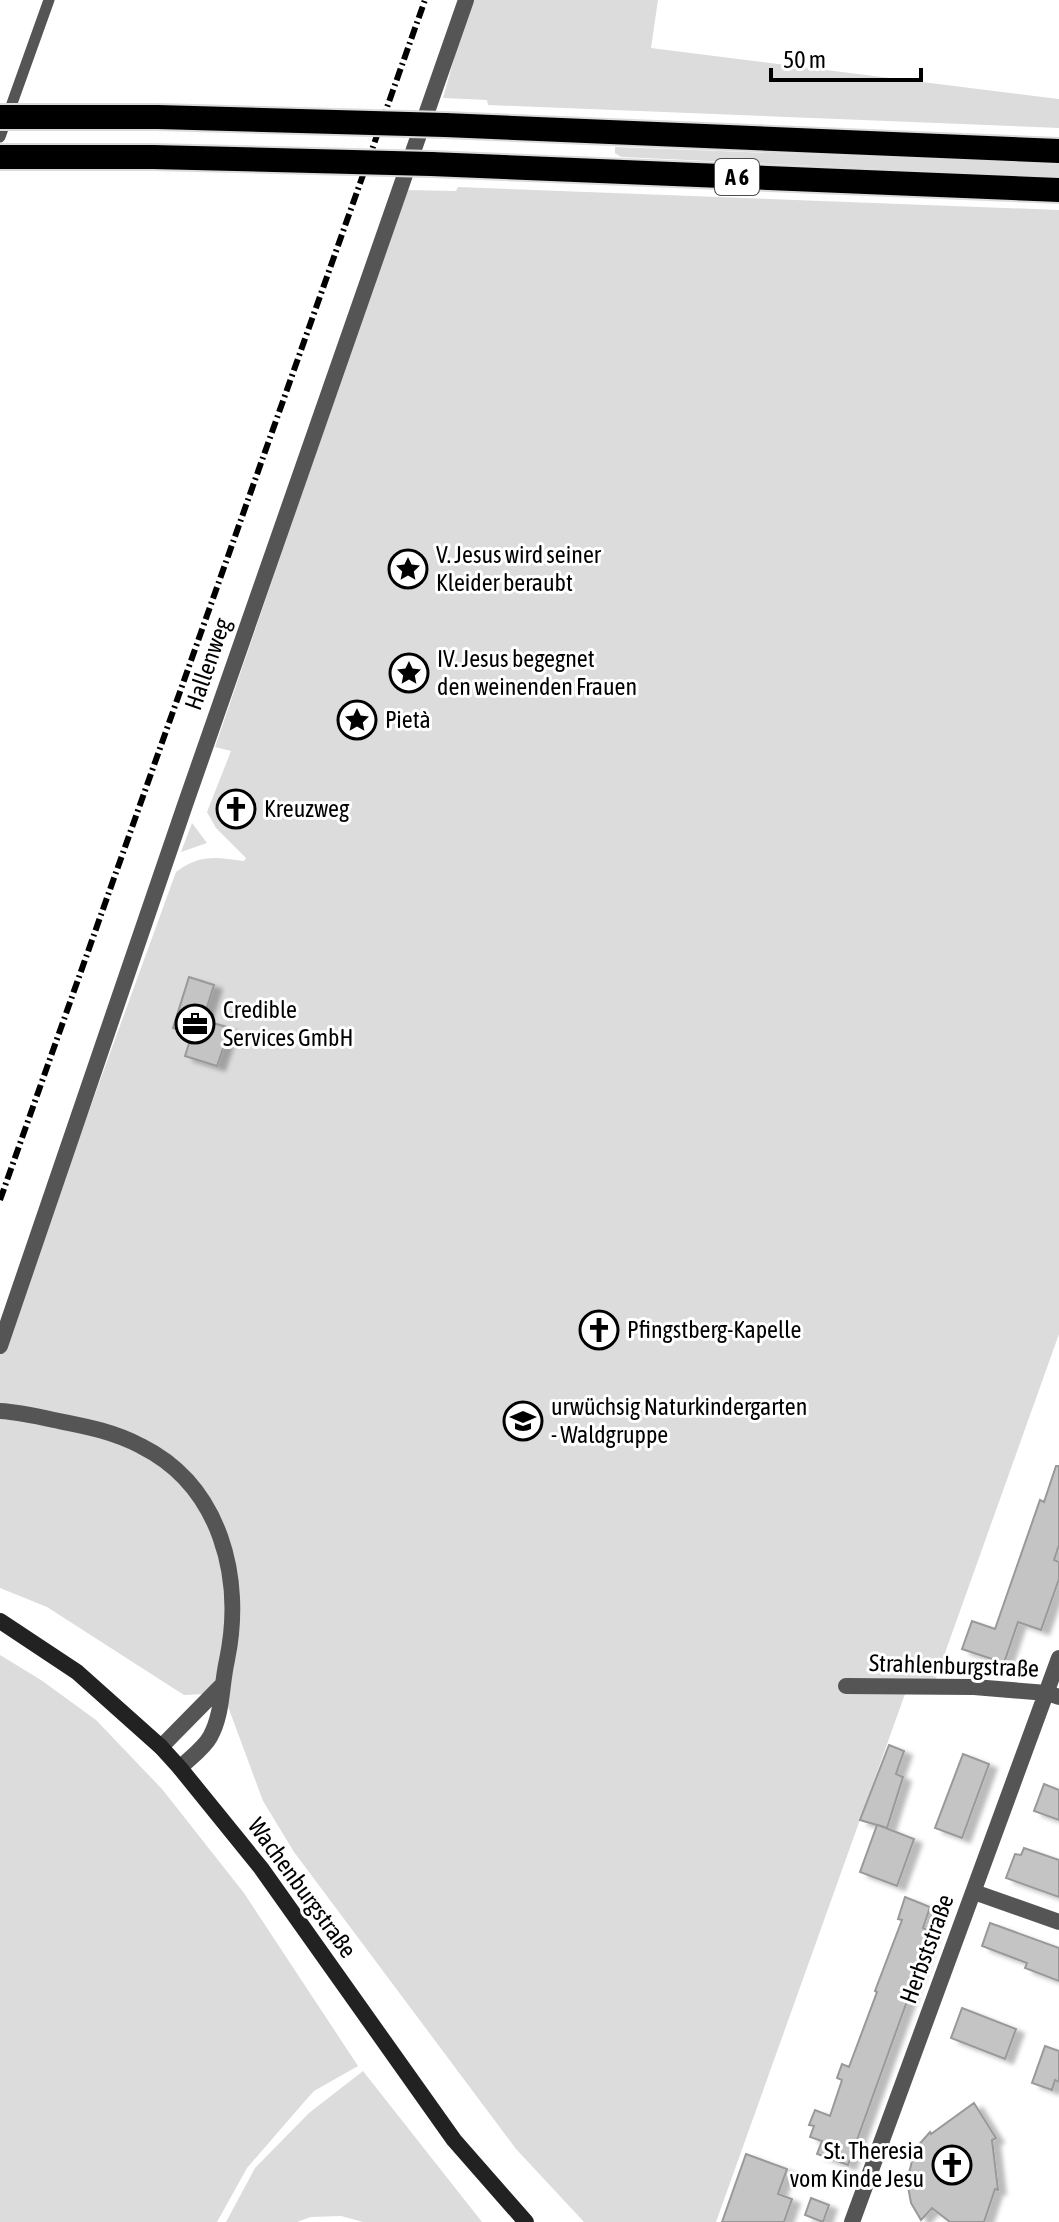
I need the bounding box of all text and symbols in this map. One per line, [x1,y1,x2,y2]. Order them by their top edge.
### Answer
scale bar [771,32,921,82]
text: 50 m [783,46,826,73]
road number: A 6 [715,159,759,195]
place label: V. Jesus wird seiner Kleider beraubt [436,541,602,596]
place icon: V. Jesus wird seiner Kleider beraubt [387,548,429,590]
street label: Hallenweg [179,614,236,713]
place label: IV. Jesus begegnet den weinenden Frauen [437,645,637,700]
place icon: IV. Jesus begegnet den weinenden Frauen [388,652,430,694]
place icon: Pietà [336,699,378,741]
place label: Pietà [385,706,431,733]
church icon: Kreuzweg [215,788,257,830]
place label: Kreuzweg [264,795,350,822]
place label: Credible Services GmbH [223,996,353,1051]
office icon: Credible Services GmbH [174,1003,216,1045]
church icon: Pfingstberg-Kapelle [578,1309,620,1351]
place label: Pfingstberg-Kapelle [627,1316,801,1343]
place label: urwüchsig Naturkindergarten - Waldgruppe [551,1393,807,1448]
school or university icon: urwüchsig Naturkindergarten - Waldgruppe [502,1400,544,1442]
street label: Strahlenburgstraße [869,1649,1039,1682]
street label: Wachenburgstraße [243,1813,362,1963]
street label: Herbststraße [894,1891,959,2007]
place label: St. Theresia vom Kinde Jesu [789,2137,924,2192]
church icon: St. Theresia vom Kinde Jesu [931,2144,973,2186]

